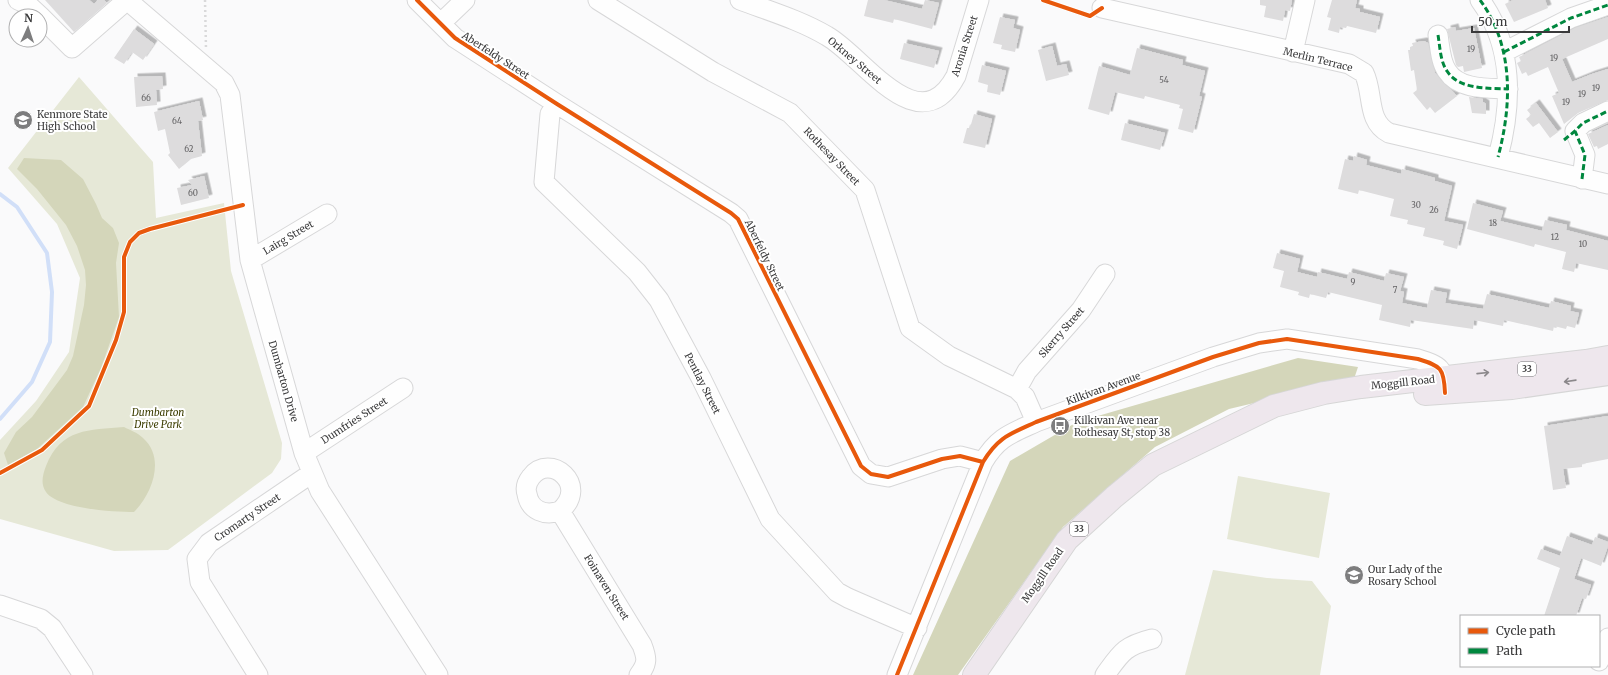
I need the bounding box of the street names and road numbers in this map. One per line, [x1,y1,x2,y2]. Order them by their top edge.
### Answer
street label: Aronia Street [948,14,980,79]
street label: Aberfeldy Street [459,28,532,82]
street label: Orkney Street [825,34,884,87]
street label: Merlin Terrace [1282,45,1354,74]
street label: Rothesay Street [801,125,863,188]
street label: Lairg Street [261,217,316,258]
street label: Aberfeldy Street [741,217,787,293]
street label: Skerry Street [1036,304,1087,360]
street label: Dumbarton Drive [266,339,301,423]
street label: Pentlay Street [682,350,724,416]
road number: 33 [1518,362,1536,376]
street label: Kilkivan Avenue [1064,369,1142,408]
street label: Moggill Road [1371,373,1436,392]
street label: Dumfries Street [319,394,390,447]
street label: Cromarty Street [212,490,283,544]
road number: 33 [1070,522,1088,536]
street label: Moggill Road [1019,545,1066,605]
street label: Foinaven Street [581,552,632,623]

